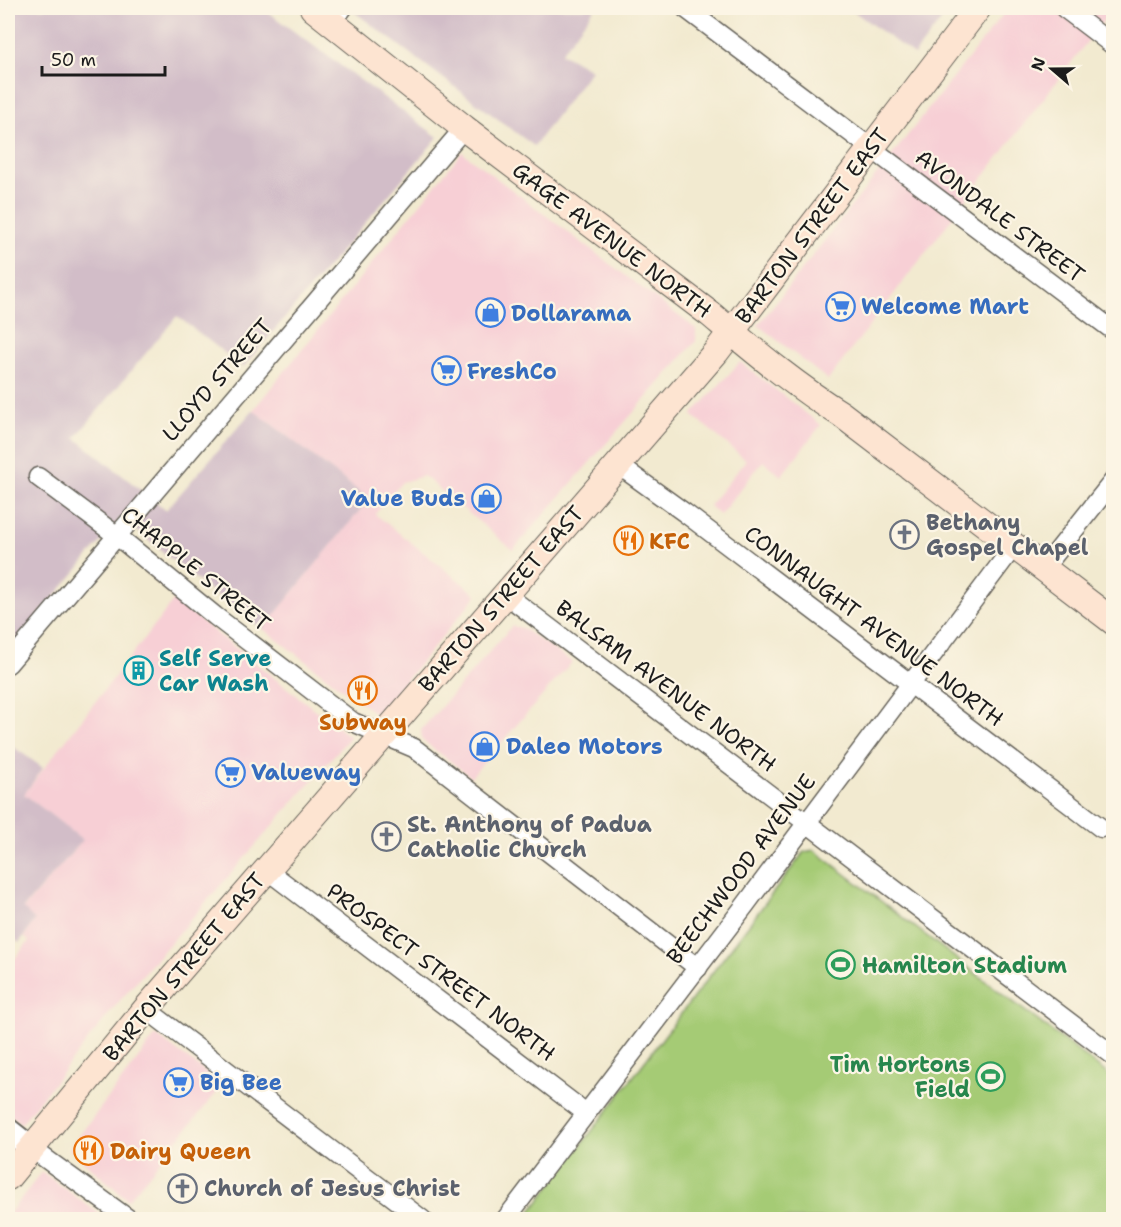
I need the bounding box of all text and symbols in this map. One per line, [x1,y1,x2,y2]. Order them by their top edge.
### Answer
scale bar [42,39,165,77]
north arrow [1022,39,1082,99]
text: 50 m [51,48,96,72]
text: N [1026,54,1050,74]
street label: BARTON STREET EAST [729,122,896,330]
street label: AVONDALE STREET [909,143,1091,289]
street label: GAGE AVENUE NORTH [506,155,718,325]
supermarket icon: Welcome Mart [824,290,856,322]
place label: Welcome Mart [861,292,1029,321]
shop icon: Dollarama [474,297,506,329]
place label: Dollarama [511,299,631,328]
street label: LLOYD STREET [156,312,279,448]
supermarket icon: FreshCo [430,355,462,387]
place label: FreshCo [467,357,557,386]
shop icon: Value Buds [470,482,502,514]
place label: Value Buds [341,484,465,513]
street label: BARTON STREET EAST [412,499,590,698]
street label: CHAPPLE STREET [116,500,277,638]
place label: Bethany Gospel Chapel [926,508,1089,562]
street label: CONNAUGHT AVENUE NORTH [738,519,1010,733]
church icon: Bethany Gospel Chapel [889,519,921,551]
restaurant icon: KFC [612,525,644,557]
place label: KFC [649,527,690,556]
street label: BALSAM AVENUE NORTH [550,593,782,779]
place label: Self Serve Car Wash [159,644,272,698]
building icon: Self Serve Car Wash [122,655,154,687]
restaurant icon: Subway [347,674,379,706]
place label: Subway [319,708,407,737]
shop icon: Daleo Motors [469,730,501,762]
place label: Daleo Motors [506,732,663,761]
supermarket icon: Valueway [214,756,246,788]
place label: Valueway [251,758,361,787]
street label: BEECHWOOD AVENUE [660,768,822,970]
place label: St. Anthony of Padua Catholic Church [407,810,652,864]
church icon: St. Anthony of Padua Catholic Church [370,821,402,853]
street label: BARTON STREET EAST [96,866,272,1068]
street label: PROSPECT STREET NORTH [321,876,561,1068]
sports icon: Hamilton Stadium [825,949,857,981]
place label: Hamilton Stadium [862,951,1067,980]
place label: Tim Hortons Field [830,1050,970,1104]
sports icon: Tim Hortons Field [975,1061,1007,1093]
supermarket icon: Big Bee [163,1066,195,1098]
place label: Big Bee [200,1068,282,1097]
restaurant icon: Dairy Queen [73,1135,105,1167]
place label: Dairy Queen [110,1137,251,1166]
church icon: Church of Jesus Christ [167,1172,199,1204]
place label: Church of Jesus Christ [204,1174,460,1203]

